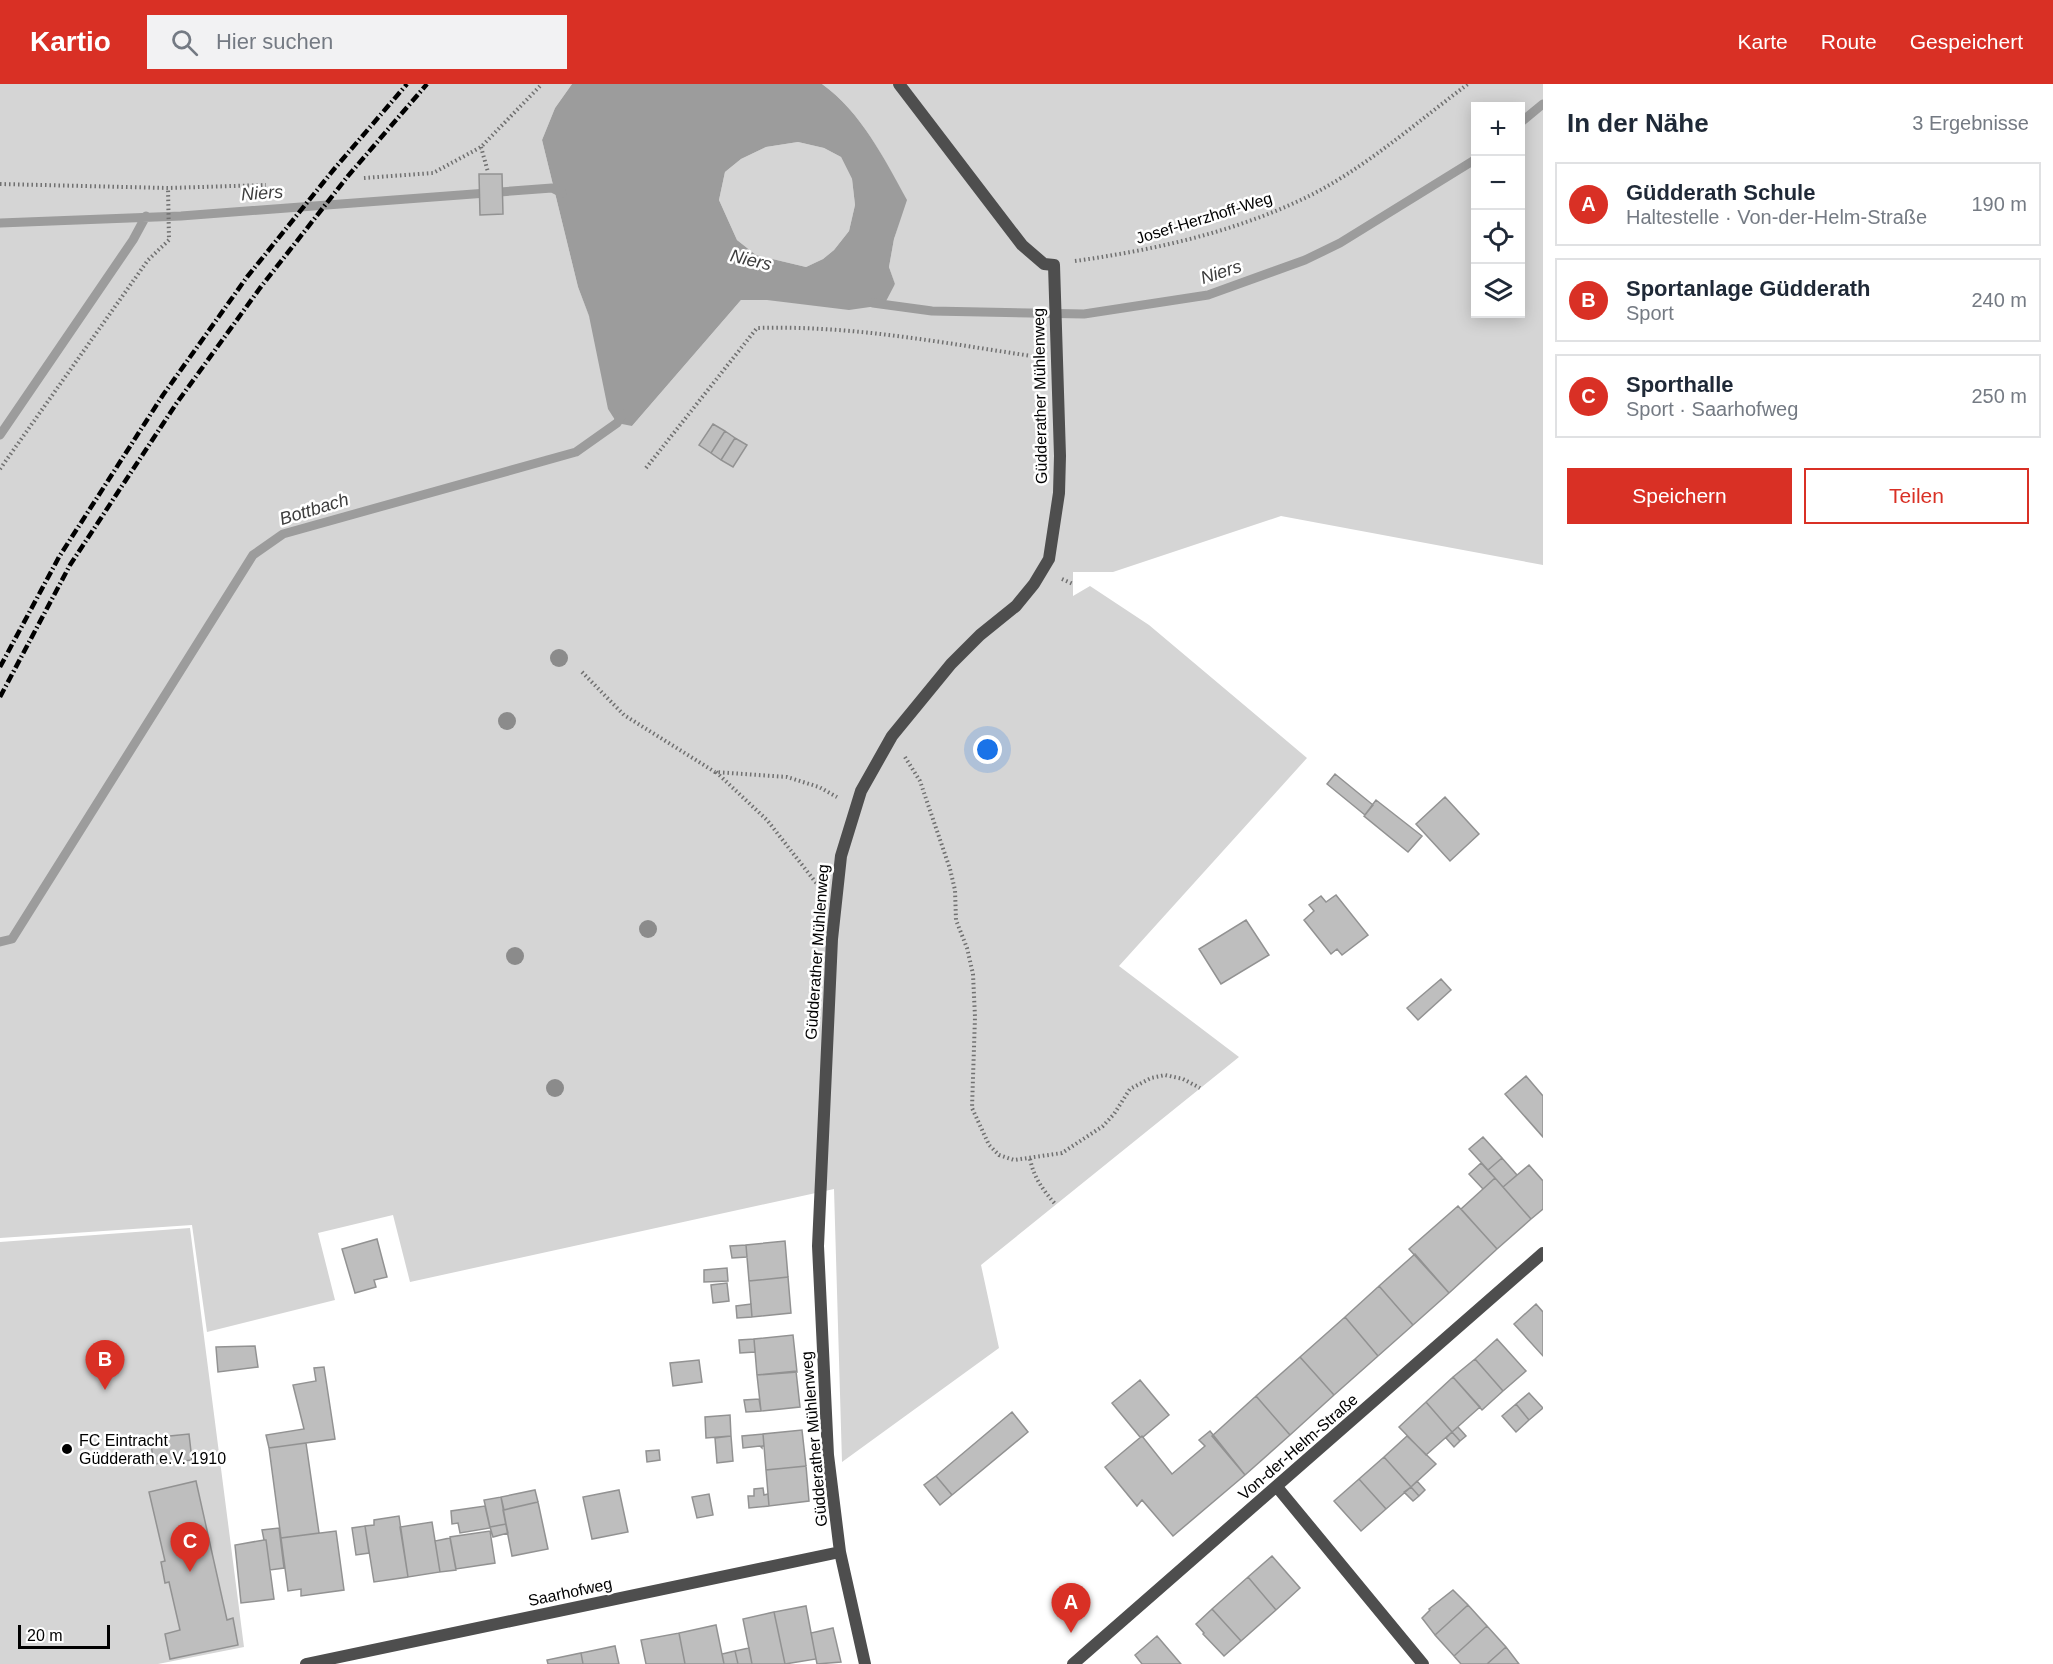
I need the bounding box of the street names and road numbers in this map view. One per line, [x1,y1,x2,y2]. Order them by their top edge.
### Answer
street label: Josef-Herzhoff-Weg [1134,189,1274,247]
street label: Güdderather Mühlenweg [1030,308,1050,484]
street label: Güdderather Mühlenweg [802,864,832,1040]
street label: Güdderather Mühlenweg [798,1351,830,1527]
street label: Von-der-Helm-Straße [1235,1391,1361,1503]
street label: Saarhofweg [526,1575,614,1609]

